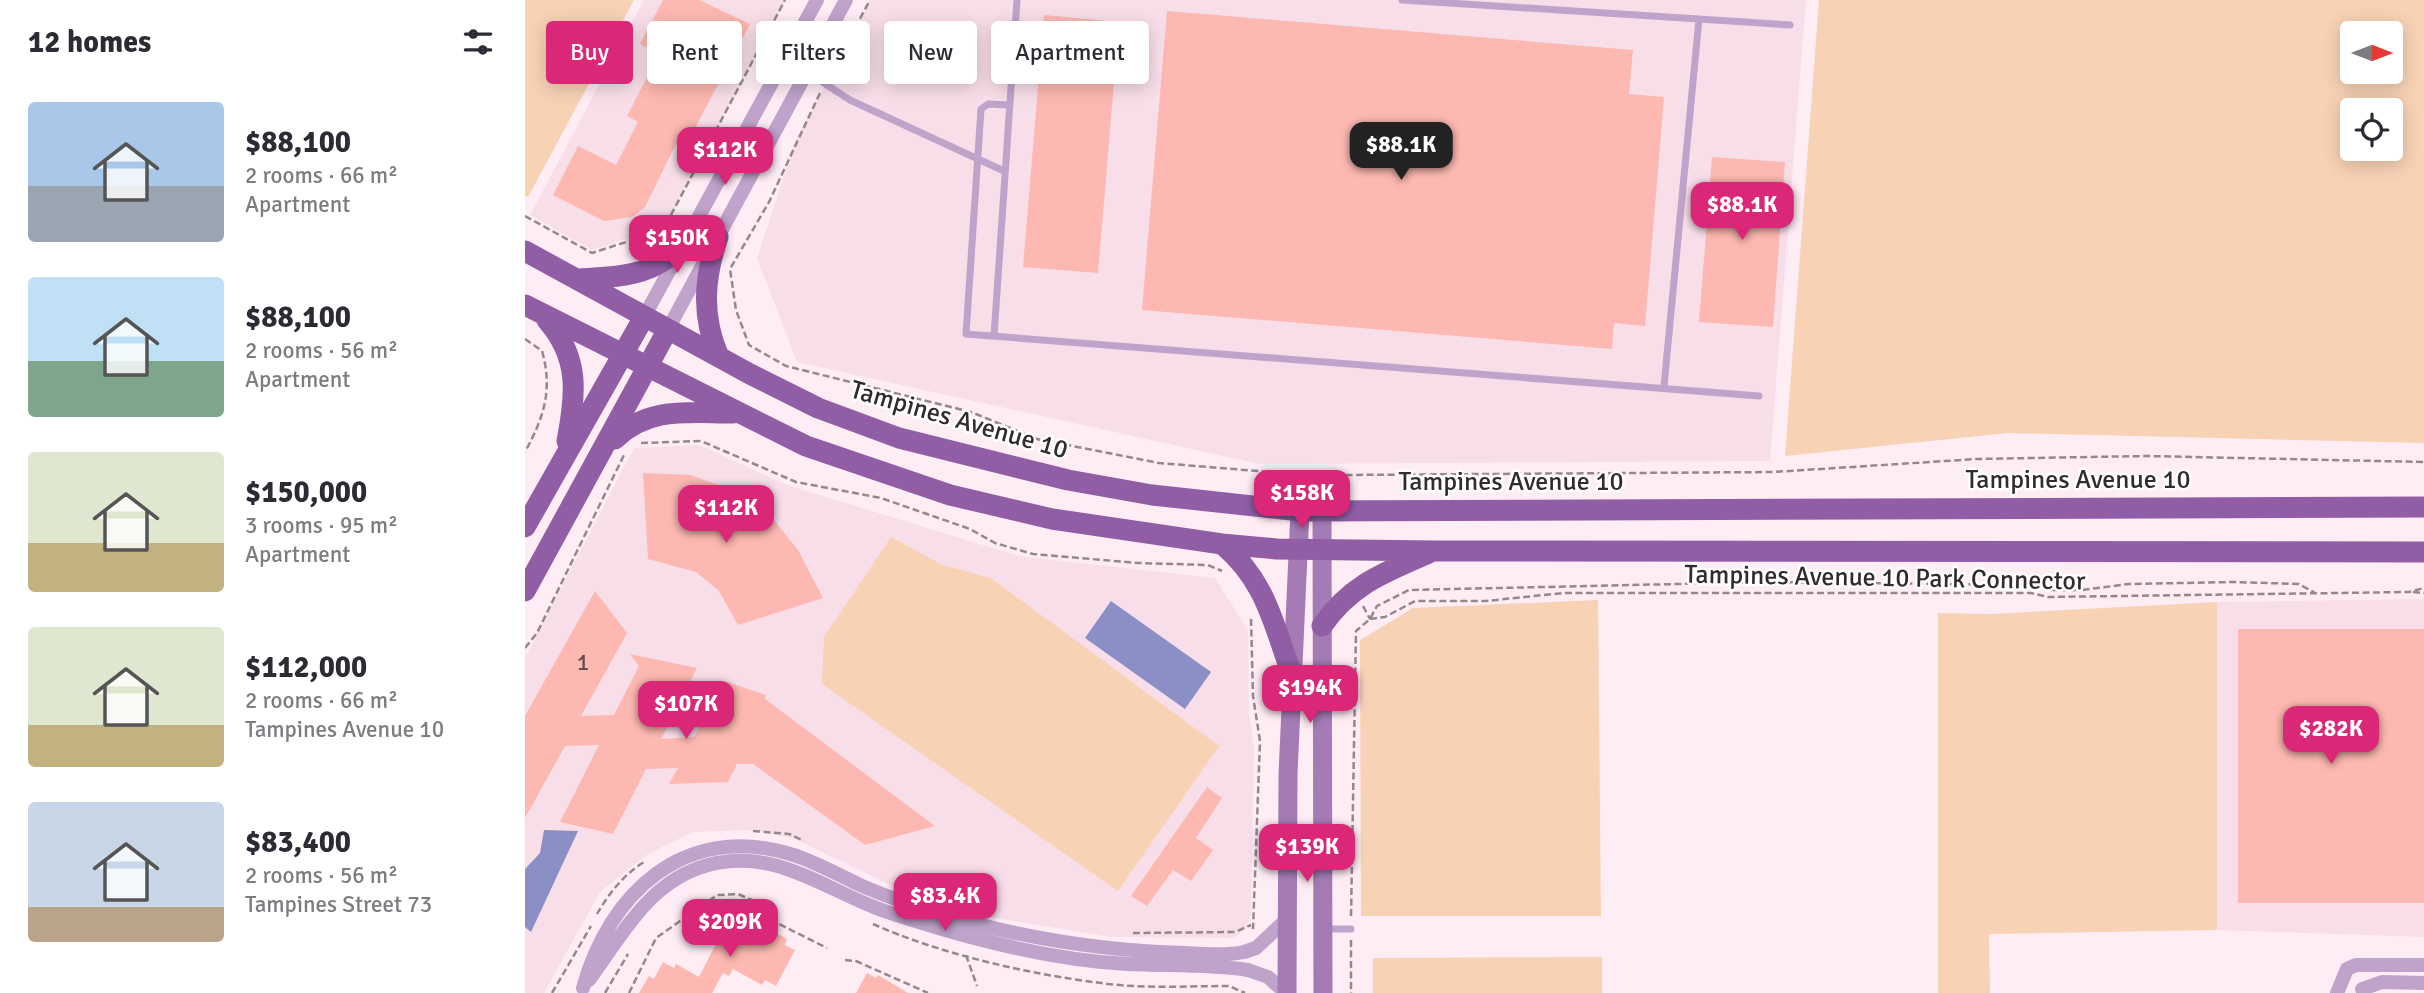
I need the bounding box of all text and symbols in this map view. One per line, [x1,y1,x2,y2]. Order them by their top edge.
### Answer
chip: Buy [546,21,633,84]
chip: Rent [647,21,742,84]
chip: Filters [756,21,870,84]
chip: New [884,21,977,84]
chip: Apartment [991,21,1149,84]
north arrow [2340,21,2403,84]
map controls [2340,21,2403,161]
icon: filters [459,23,497,61]
text: 12 homes [28,24,151,61]
button: locate [2340,98,2403,161]
pin: $88.1K [1344,122,1458,182]
text: $88,100 [245,124,351,161]
pin: $112K [676,128,774,187]
icon: home [84,130,168,214]
text: $88.1K [1366,130,1436,159]
text: $112K [693,135,757,164]
text: 2 rooms · 66 m² [245,161,398,190]
pin: $88.1K [1685,182,1799,242]
text: Apartment [245,190,350,219]
text: $88.1K [1707,190,1777,219]
pin: $150K [628,216,726,275]
text: $150K [645,223,709,252]
text: $88,100 [245,299,351,336]
icon: home [84,305,168,389]
text: 2 rooms · 56 m² [245,336,398,365]
text: Apartment [245,365,350,394]
street label: Tampines Avenue 10 [846,374,1072,466]
street label: Tampines Avenue 10 [1965,464,2191,496]
street label: Tampines Avenue 10 [1398,466,1624,498]
pin: $158K [1253,470,1351,530]
text: $150,000 [245,474,367,511]
text: $158K [1270,478,1334,507]
icon: home [84,480,168,564]
pin: $112K [677,486,775,545]
text: $112K [694,493,758,522]
text: 3 rooms · 95 m² [245,511,398,540]
text: Apartment [245,540,350,569]
street label: Tampines Avenue 10 Park Connector [1684,559,2086,598]
house number: 1 [577,648,589,677]
text: $112,000 [245,649,367,686]
icon: home [84,655,168,739]
pin: $194K [1261,666,1359,725]
text: $194K [1278,673,1342,702]
pin: $107K [637,682,735,741]
text: 2 rooms · 66 m² [245,686,398,715]
text: $107K [654,689,718,718]
pin: $282K [2282,706,2380,766]
text: $282K [2299,714,2363,743]
text: Tampines Avenue 10 [245,715,444,744]
text: $83,400 [245,824,351,861]
pin: $139K [1258,824,1356,884]
icon: home [84,830,168,914]
text: $139K [1275,832,1339,861]
text: 2 rooms · 56 m² [245,861,398,890]
pin: $83.4K [888,874,1002,933]
text: $83.4K [910,881,980,910]
text: Tampines Street 73 [245,890,432,919]
pin: $209K [681,900,779,959]
text: $209K [698,907,762,936]

